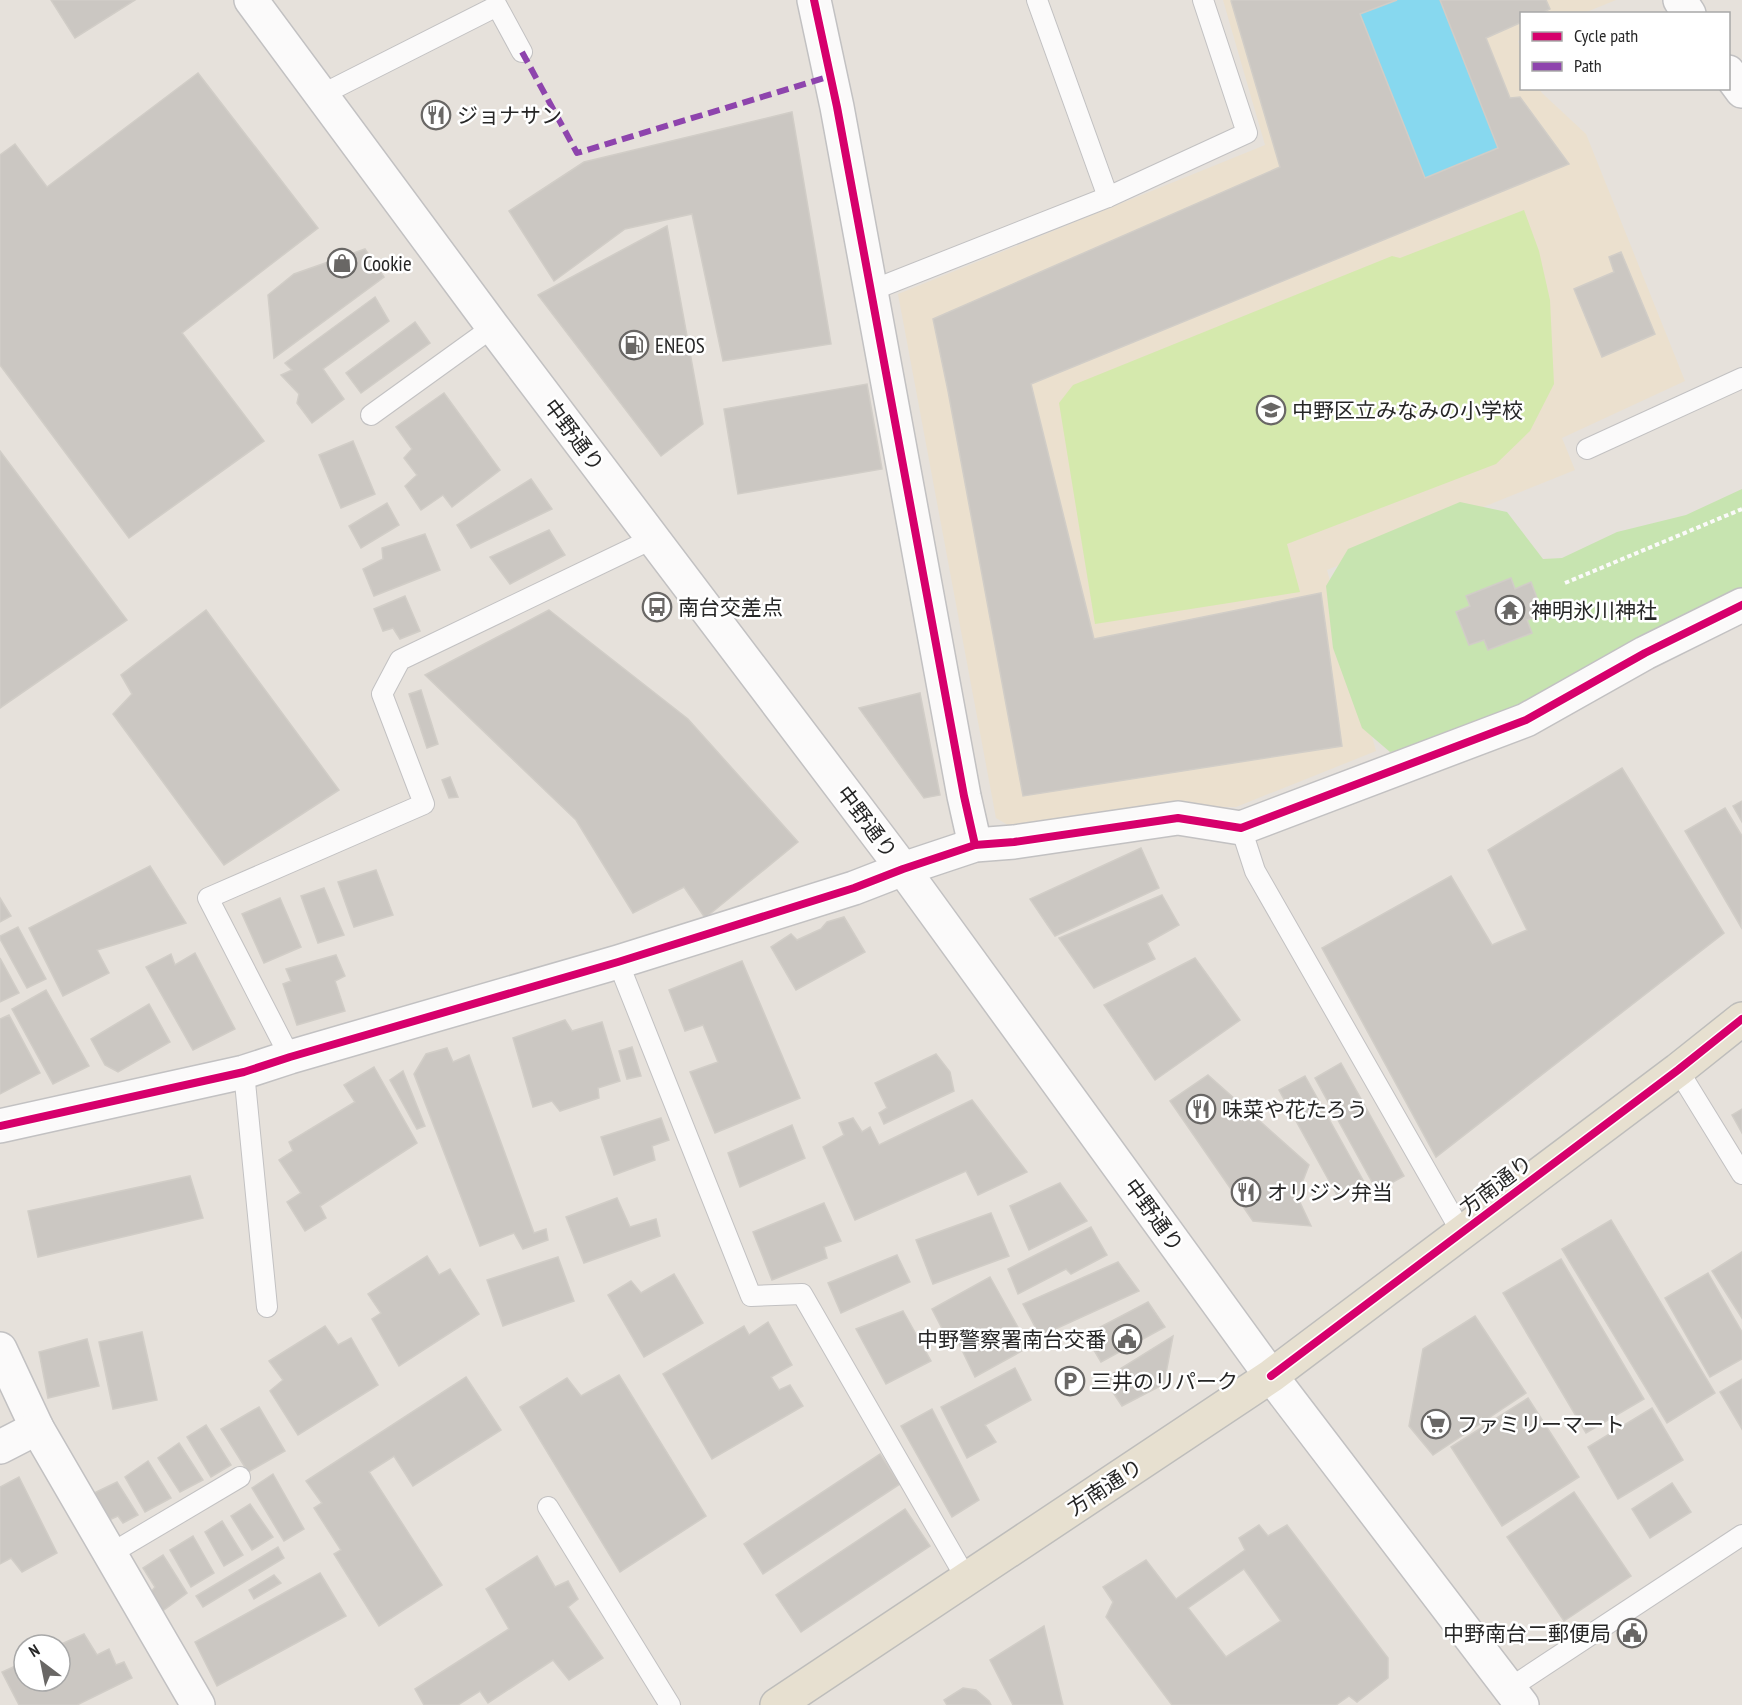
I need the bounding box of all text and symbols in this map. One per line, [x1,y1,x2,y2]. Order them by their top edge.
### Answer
legend [1520,12,1730,90]
text: Cycle path [1574,24,1638,47]
text: Path [1574,54,1602,77]
restaurant icon: ジョナサン [420,99,452,131]
place label: ジョナサン [457,102,562,129]
shop icon: Cookie [326,247,358,279]
place label: Cookie [363,250,412,277]
fuel station icon: ENEOS [618,329,650,361]
place label: ENEOS [655,332,705,359]
street label: 中野通り [538,393,610,477]
school or university icon: 中野区立みなみの小学校 [1255,394,1287,426]
place label: 中野区立みなみの小学校 [1292,397,1523,424]
bus stop icon: 南台交差点 [641,591,673,623]
place label: 南台交差点 [678,594,783,621]
temple icon: 神明氷川神社 [1494,594,1526,626]
place label: 神明氷川神社 [1531,597,1657,624]
street label: 中野通り [831,780,903,864]
restaurant icon: 味菜や花たろう [1185,1093,1217,1125]
place label: 味菜や花たろう [1222,1096,1368,1123]
street label: 方南通り [1454,1149,1538,1221]
street label: 中野通り [1118,1173,1190,1257]
restaurant icon: オリジン弁当 [1230,1176,1262,1208]
place label: オリジン弁当 [1267,1179,1393,1206]
public building icon: 中野警察署南台交番 [1111,1323,1143,1355]
place label: 中野警察署南台交番 [917,1326,1106,1353]
parking icon: 三井のリパーク [1054,1365,1086,1397]
place label: 三井のリパーク [1091,1368,1238,1395]
supermarket icon: ファミリーマート [1420,1408,1452,1440]
place label: ファミリーマート [1457,1411,1625,1438]
street label: 方南通り [1062,1453,1148,1521]
public building icon: 中野南台二郵便局 [1616,1617,1648,1649]
place label: 中野南台二郵便局 [1443,1620,1611,1647]
north arrow [12,1633,72,1693]
text: N [25,1640,43,1661]

